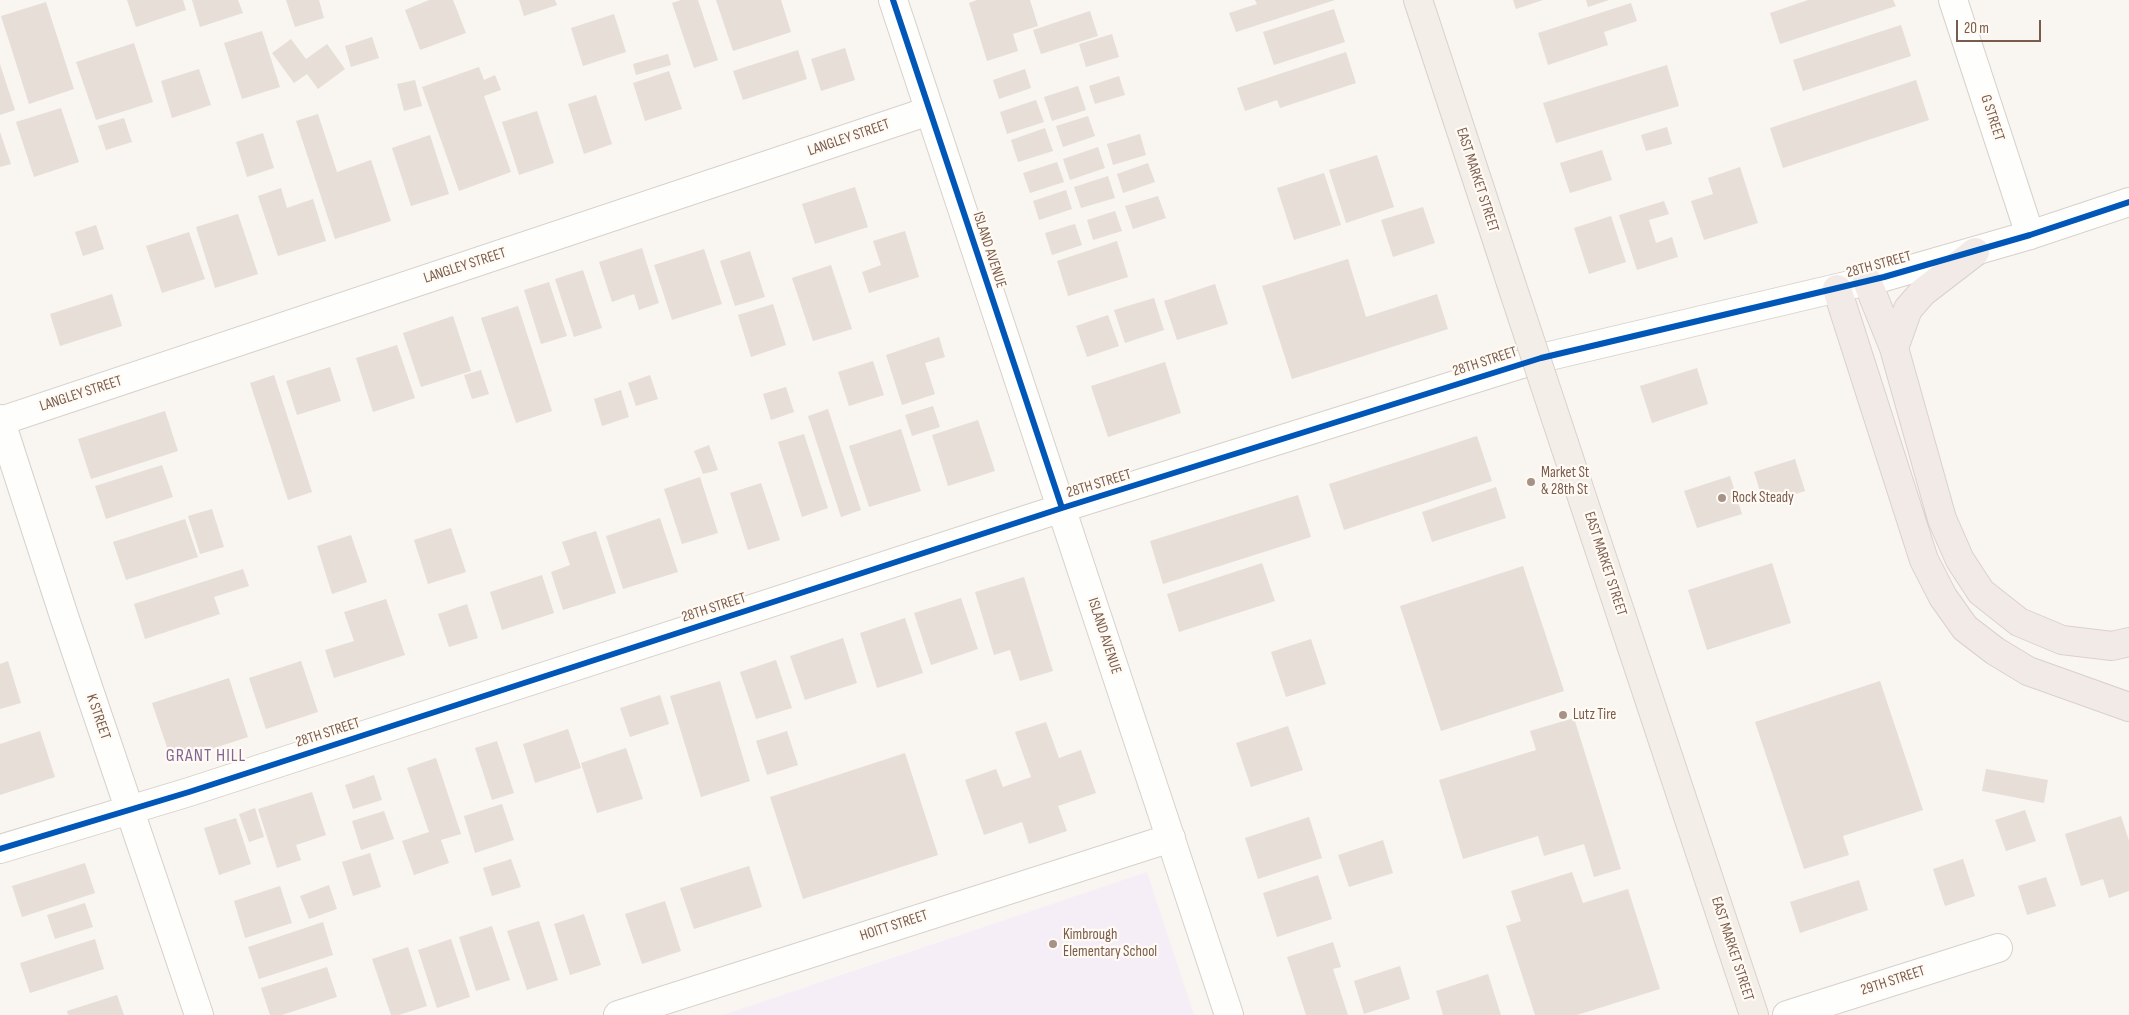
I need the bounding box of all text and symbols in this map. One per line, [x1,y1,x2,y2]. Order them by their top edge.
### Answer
scale bar [1959,10,2044,42]
text: 20 m [1964,19,1989,38]
street label: G STREET [1976,93,2008,143]
street label: LANGLEY STREET [806,116,892,160]
street label: EAST MARKET STREET [1452,126,1502,234]
street label: ISLAND AVENUE [968,210,1010,290]
street label: LANGLEY STREET [422,244,508,288]
street label: 28TH STREET [1844,248,1914,282]
street label: 28TH STREET [1451,343,1519,381]
street label: LANGLEY STREET [38,372,124,416]
place label: Market St & 28th St [1541,464,1589,499]
street label: 28TH STREET [1065,466,1133,502]
marker: Market St & 28th St [1525,476,1537,488]
place label: Rock Steady [1732,489,1794,507]
marker: Rock Steady [1716,492,1728,504]
street label: EAST MARKET STREET [1580,510,1630,618]
street label: 28TH STREET [680,589,748,627]
street label: ISLAND AVENUE [1083,596,1125,676]
street label: K STREET [82,692,114,742]
place label: Lutz Tire [1573,706,1616,724]
marker: Lutz Tire [1557,709,1569,721]
street label: 28TH STREET [294,714,362,752]
district label: GRANT HILL [165,745,247,767]
street label: EAST MARKET STREET [1707,895,1757,1003]
street label: HOITT STREET [858,907,930,945]
place label: Kimbrough Elementary School [1063,926,1157,961]
marker: Kimbrough Elementary School [1047,938,1059,950]
street label: 29TH STREET [1858,962,1928,1000]

